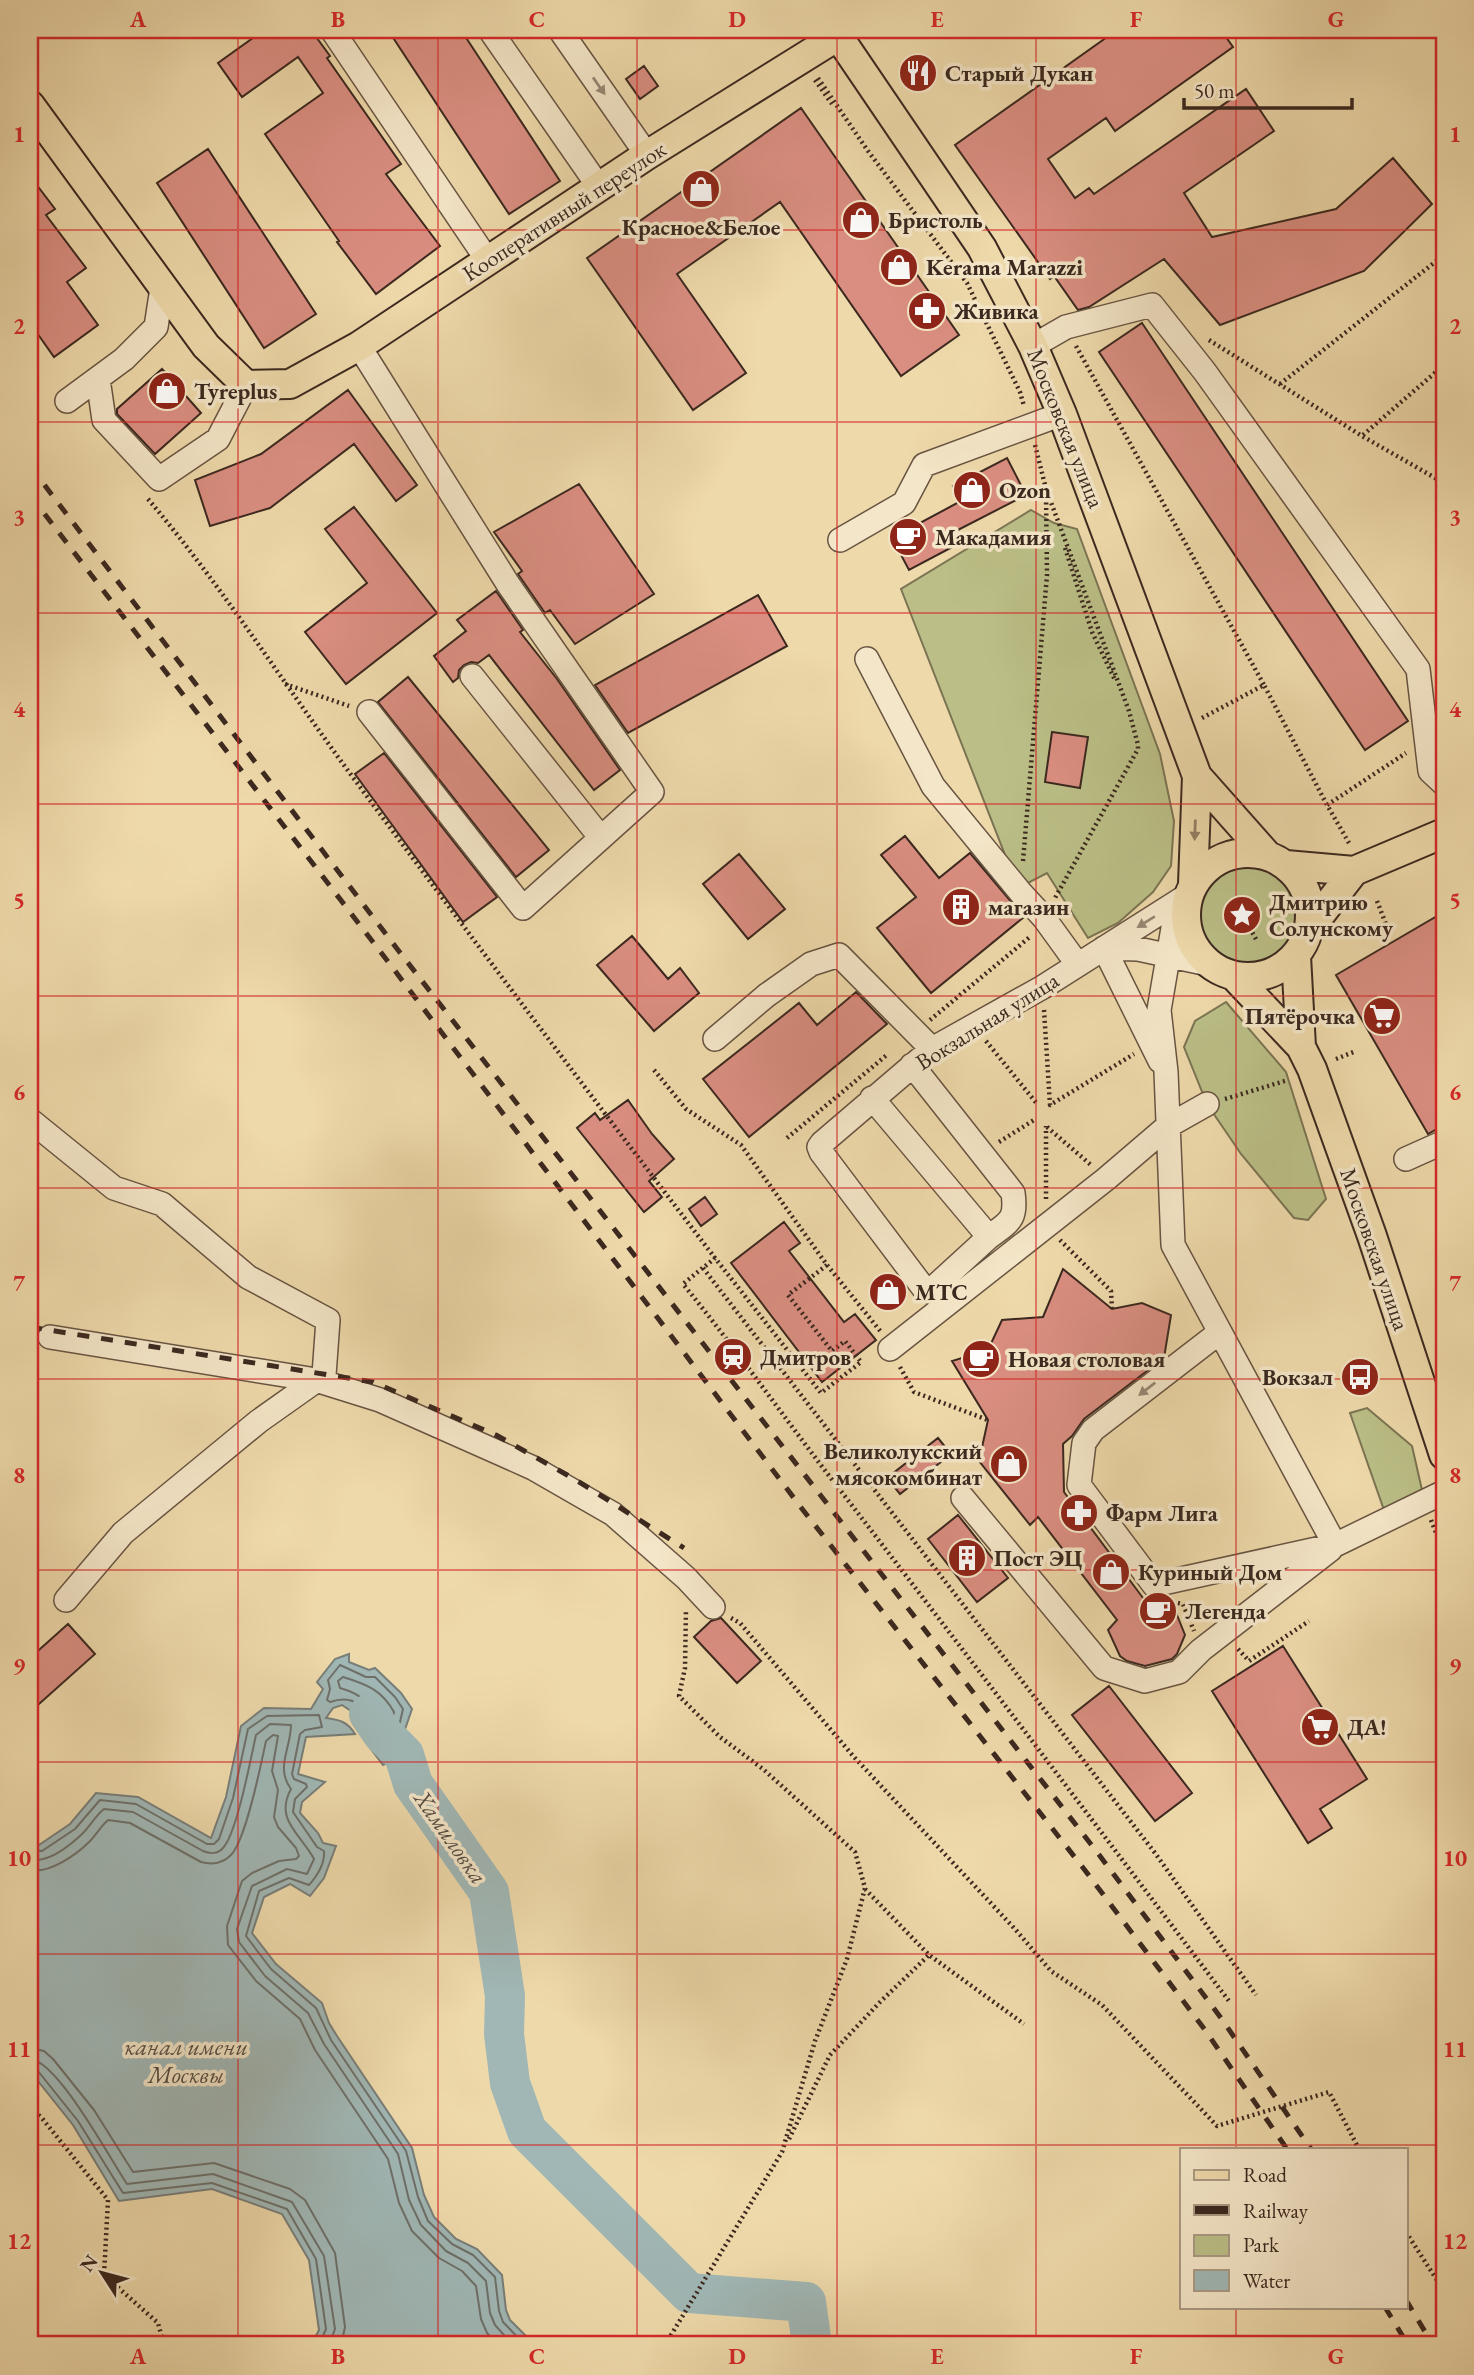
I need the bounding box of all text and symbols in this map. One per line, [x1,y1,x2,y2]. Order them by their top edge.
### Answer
text: A [129,4,147,34]
text: B [331,4,345,34]
text: C [529,4,545,34]
text: D [728,4,746,34]
text: E [930,4,944,34]
text: F [1130,4,1143,34]
text: G [1328,4,1344,34]
restaurant icon: Старый Дукан [897,52,939,94]
place label: Старый Дукан [945,58,1093,88]
scale bar [1184,66,1352,110]
one-way arrow [592,77,606,95]
text: 50 m [1194,77,1235,104]
text: 1 [13,119,25,149]
text: 1 [1449,119,1461,149]
street label: Кооперативный переулок [456,134,672,288]
shop icon: Красное&Белое [680,168,722,210]
shop icon: Бристоль [840,199,882,241]
place label: Бристоль [888,205,983,235]
place label: Красное&Белое [622,212,781,242]
shop icon: Kerama Marazzi [878,246,920,288]
place label: Kerama Marazzi [926,252,1083,282]
pharmacy icon: Живика [906,290,948,332]
place label: Живика [953,296,1039,326]
text: 2 [13,311,25,341]
text: 2 [1449,311,1461,341]
street label: Московская улица [1020,344,1112,513]
shop icon: Tyreplus [146,370,188,412]
place label: Tyreplus [194,376,277,406]
shop icon: Ozon [951,469,993,511]
place label: Ozon [999,475,1051,505]
text: 3 [13,502,25,532]
text: 3 [1449,502,1461,532]
cafe icon: Макадамия [887,516,929,558]
place label: Макадамия [935,522,1052,552]
text: 4 [13,694,26,724]
text: 4 [1449,694,1462,724]
one-way arrow [1189,819,1201,841]
text: 5 [13,885,25,915]
text: 5 [1449,885,1461,915]
building icon: магазин [940,886,982,928]
place label: Дмитрию Солунскому [1269,887,1394,943]
place label: магазин [988,892,1069,922]
place icon: Дмитрию Солунскому [1221,894,1263,936]
one-way arrow [1137,915,1155,929]
street label: Вокзальная улица [910,965,1065,1077]
supermarket icon: Пятёрочка [1361,995,1403,1037]
place label: Пятёрочка [1245,1001,1356,1031]
text: 6 [13,1077,25,1107]
text: 6 [1449,1077,1461,1107]
street label: Московская улица [1333,1164,1417,1335]
text: 7 [13,1268,26,1298]
text: 7 [1449,1268,1462,1298]
shop icon: МТС [867,1271,909,1313]
place label: МТС [915,1277,968,1307]
station icon: Дмитров [712,1336,754,1378]
cafe icon: Новая столовая [960,1338,1002,1380]
place label: Дмитров [760,1342,851,1372]
place label: Новая столовая [1008,1344,1165,1374]
bus stop icon: Вокзал [1339,1356,1381,1398]
place label: Вокзал [1262,1362,1333,1392]
one-way arrow [1138,1382,1156,1397]
place label: Великолукский мясокомбинат [824,1436,983,1492]
shop icon: Великолукский мясокомбинат [988,1443,1030,1485]
text: 8 [13,1460,25,1490]
text: 8 [1449,1460,1461,1490]
pharmacy icon: Фарм Лига [1058,1492,1100,1534]
place label: Фарм Лига [1106,1498,1219,1528]
building icon: Пост ЭЦ [946,1537,988,1579]
place label: Пост ЭЦ [994,1543,1082,1573]
shop icon: Куриный Дом [1090,1551,1132,1593]
place label: Куриный Дом [1138,1557,1283,1587]
cafe icon: Легенда [1137,1590,1179,1632]
place label: Легенда [1185,1596,1267,1626]
text: 9 [13,1651,25,1681]
text: 9 [1449,1651,1461,1681]
supermarket icon: ДА! [1299,1706,1341,1748]
place label: ДА! [1347,1712,1387,1742]
water label: Хамиловка [406,1783,494,1890]
text: 10 [7,1843,31,1873]
text: 10 [1443,1843,1467,1873]
water label: канал имени Москвы [124,2031,248,2090]
text: 11 [7,2034,31,2064]
text: 11 [1443,2034,1467,2064]
legend [1180,2148,1408,2308]
text: Road [1243,2161,1287,2188]
text: Railway [1243,2197,1309,2224]
text: 12 [7,2226,31,2256]
text: 12 [1443,2226,1467,2256]
text: Park [1243,2231,1280,2258]
north arrow [66,2238,136,2308]
text: N [74,2249,104,2277]
text: Water [1243,2267,1290,2294]
text: A [129,2341,147,2371]
text: B [331,2341,345,2371]
text: C [529,2341,545,2371]
text: D [728,2341,746,2371]
text: E [930,2341,944,2371]
text: F [1130,2341,1143,2371]
text: G [1328,2341,1344,2371]

